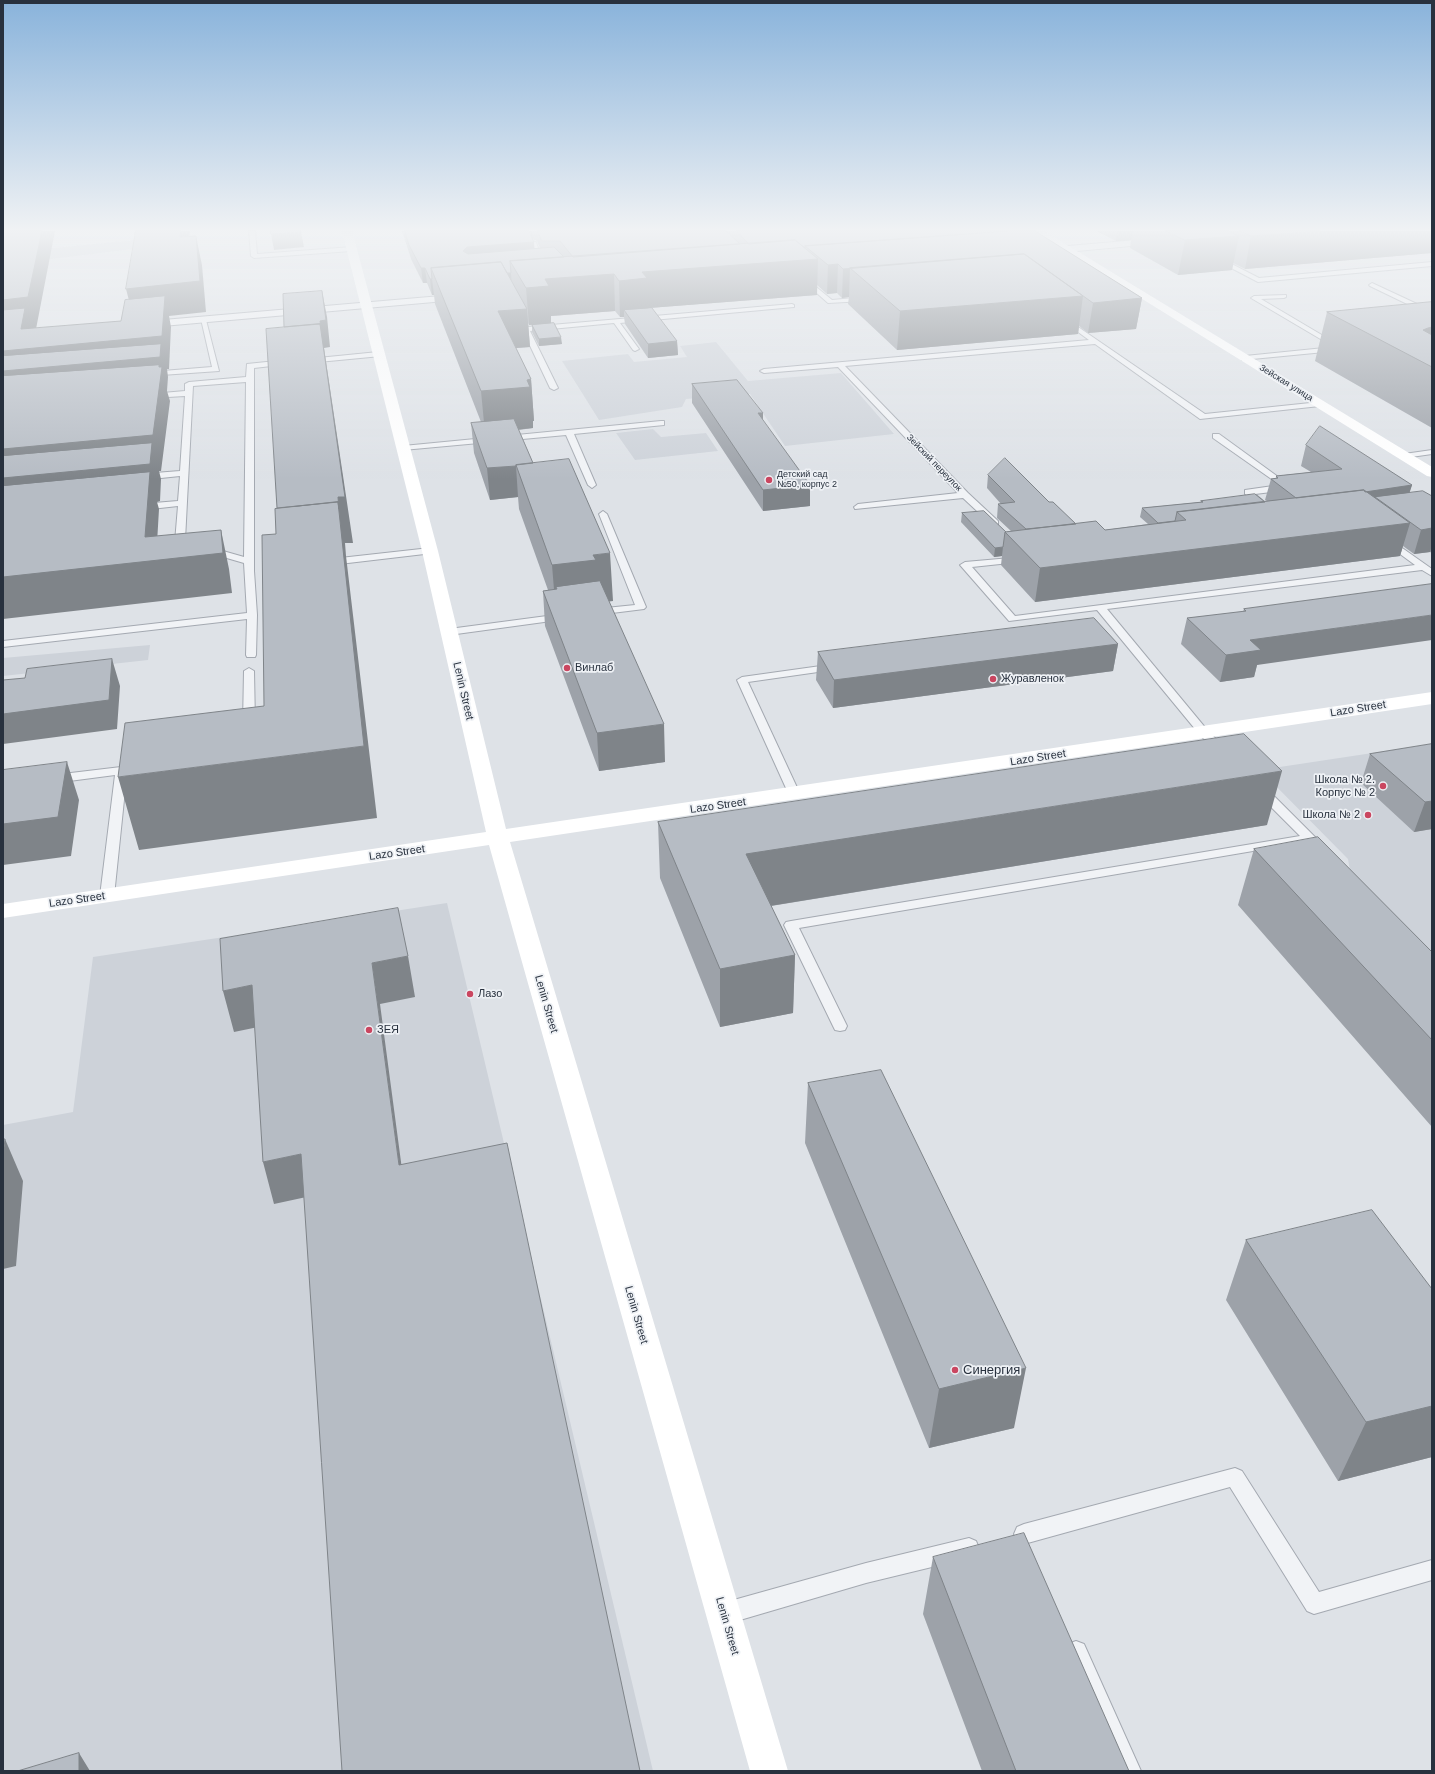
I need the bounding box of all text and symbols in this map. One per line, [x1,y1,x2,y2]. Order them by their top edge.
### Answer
street label: Зейская улица [1257,362,1315,404]
street label: Зейский переулок [904,432,964,494]
place label: Детский сад №50, корпус 2 [777,470,837,491]
marker: Детский сад №50, корпус 2 [764,475,774,485]
street label: Lenin Street [450,661,476,721]
place label: Винлаб [575,661,613,675]
marker: Винлаб [562,663,572,673]
place label: Журавленок [1001,672,1064,686]
marker: Журавленок [988,674,998,684]
street label: Lazo Street [1329,698,1387,720]
street label: Lazo Street [1009,747,1067,769]
place label: Школа № 2. Корпус № 2 [1314,773,1375,799]
marker: Школа № 2. Корпус № 2 [1378,781,1388,791]
street label: Lazo Street [689,796,747,816]
place label: Школа № 2 [1303,808,1360,822]
marker: Школа № 2 [1363,810,1373,820]
street label: Lazo Street [368,843,426,863]
street label: Lazo Street [48,890,106,910]
street label: Lenin Street [531,974,561,1034]
place label: Лазо [478,987,502,1001]
marker: Лазо [465,989,475,999]
place label: ЗЕЯ [377,1023,399,1037]
marker: ЗЕЯ [364,1025,374,1035]
street label: Lenin Street [621,1285,651,1345]
place label: Синергия [963,1362,1020,1378]
marker: Синергия [950,1365,960,1375]
street label: Lenin Street [712,1596,742,1656]

